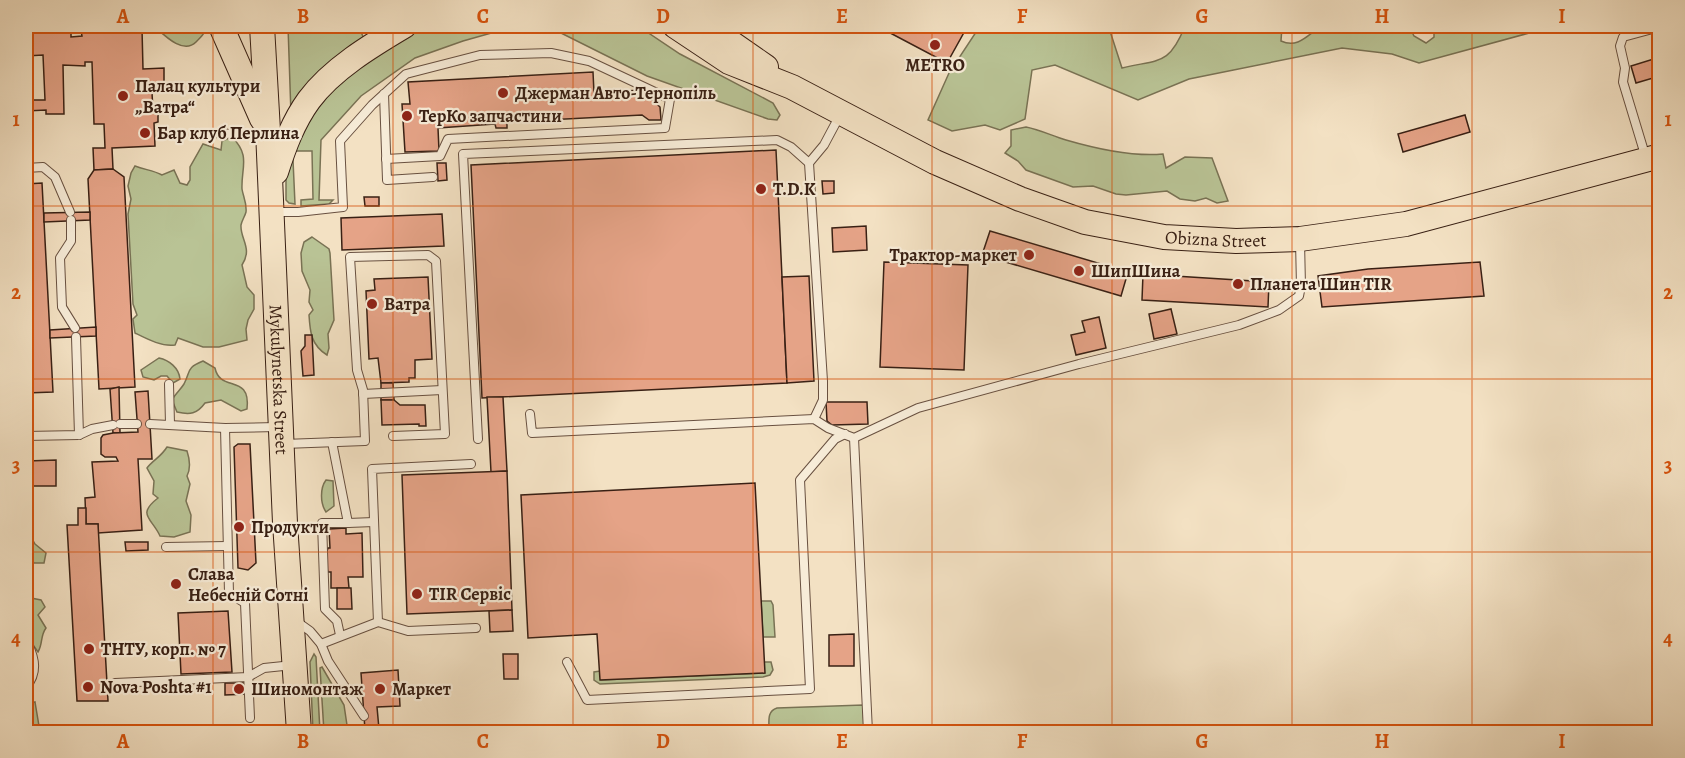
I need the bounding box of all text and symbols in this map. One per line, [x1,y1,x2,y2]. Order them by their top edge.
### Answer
text: A [116,3,130,30]
text: B [297,3,309,30]
text: C [477,3,489,30]
text: D [656,3,670,30]
text: E [836,3,848,30]
text: F [1017,3,1028,30]
text: G [1195,3,1209,30]
text: H [1375,3,1390,30]
text: I [1558,3,1566,30]
marker: METRO [928,38,942,52]
place label: METRO [905,53,965,77]
place label: Палац культури „Ватра“ [135,74,261,119]
place label: Джерман Авто-Тернопіль [515,81,716,105]
marker: Джерман Авто-Тернопіль [496,86,510,100]
marker: Палац культури „Ватра“ [116,89,130,103]
place label: ТерКо запчастини [419,104,562,128]
text: 1 [12,106,20,133]
text: 1 [1664,106,1672,133]
marker: ТерКо запчастини [400,109,414,123]
place label: Бар клуб Перлина [157,121,300,145]
marker: Бар клуб Перлина [138,126,152,140]
place label: T.D.K [773,177,816,201]
marker: T.D.K [754,182,768,196]
street label: Obizna Street [1165,225,1267,253]
place label: Трактор-маркет [889,243,1017,267]
marker: Трактор-маркет [1022,248,1036,262]
place label: ШипШина [1091,259,1181,283]
marker: ШипШина [1072,264,1086,278]
place label: Планета Шин TIR [1250,272,1392,296]
marker: Планета Шин TIR [1231,277,1245,291]
text: 2 [11,279,21,306]
text: 2 [1663,279,1673,306]
place label: Ватра [384,292,431,316]
marker: Ватра [365,297,379,311]
street label: Mykulynetska Street [264,304,294,455]
text: 3 [12,452,20,479]
text: 3 [1664,452,1672,479]
place label: Продукти [251,515,329,539]
marker: Продукти [232,520,246,534]
place label: Слава Небесній Сотні [188,562,309,607]
marker: Слава Небесній Сотні [169,577,183,591]
place label: TIR Сервіс [429,582,511,606]
marker: TIR Сервіс [410,587,424,601]
text: 4 [11,625,21,652]
text: 4 [1663,625,1673,652]
place label: ТНТУ, корп. № 7 [101,637,226,661]
marker: ТНТУ, корп. № 7 [82,642,96,656]
place label: Nova Poshta #1 [100,675,212,699]
place label: Шиномонтаж [251,677,363,701]
place label: Маркет [392,677,451,701]
marker: Nova Poshta #1 [81,680,95,694]
marker: Шиномонтаж [232,682,246,696]
marker: Маркет [373,682,387,696]
text: A [116,728,130,755]
text: B [297,728,309,755]
text: C [477,728,489,755]
text: D [656,728,670,755]
text: E [836,728,848,755]
text: F [1017,728,1028,755]
text: G [1195,728,1209,755]
text: H [1375,728,1390,755]
text: I [1558,728,1566,755]

